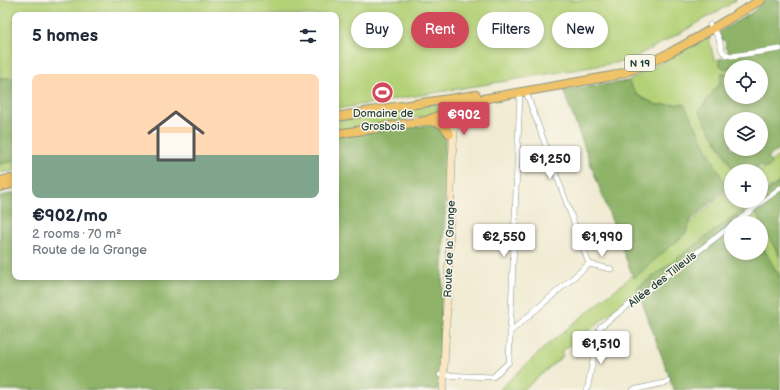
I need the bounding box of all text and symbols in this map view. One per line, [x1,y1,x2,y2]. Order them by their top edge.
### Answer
chip: Buy [351,12,403,48]
chip: Rent [411,12,469,48]
chip: Filters [477,12,544,48]
chip: New [552,12,608,48]
icon: filters [297,25,319,47]
text: 5 homes [32,26,98,46]
road number: N 19 [625,55,655,71]
map controls [724,60,768,260]
button: locate [724,60,768,104]
sports icon: Domaine de Grosbois [370,80,396,106]
icon: home [140,100,212,172]
pin: €902 [440,102,488,136]
place label: Domaine de Grosbois [353,107,414,133]
text: €902 [447,107,481,123]
button: layers [724,112,768,156]
pin: €1,250 [517,146,583,180]
text: €1,250 [529,151,571,167]
button: + [724,164,768,208]
street label: Route de la Grange [441,200,458,298]
text: €902/mo [32,206,108,226]
button: − [724,216,768,260]
pin: €2,550 [471,224,537,258]
pin: €1,990 [569,224,635,258]
text: 2 rooms · 70 m² [32,226,122,242]
text: €2,550 [482,229,526,245]
text: €1,990 [581,229,623,245]
text: Route de la Grange [32,242,147,258]
street label: Allée des Tilleuls [626,248,699,310]
pin: €1,510 [568,331,634,365]
text: €1,510 [581,336,621,352]

